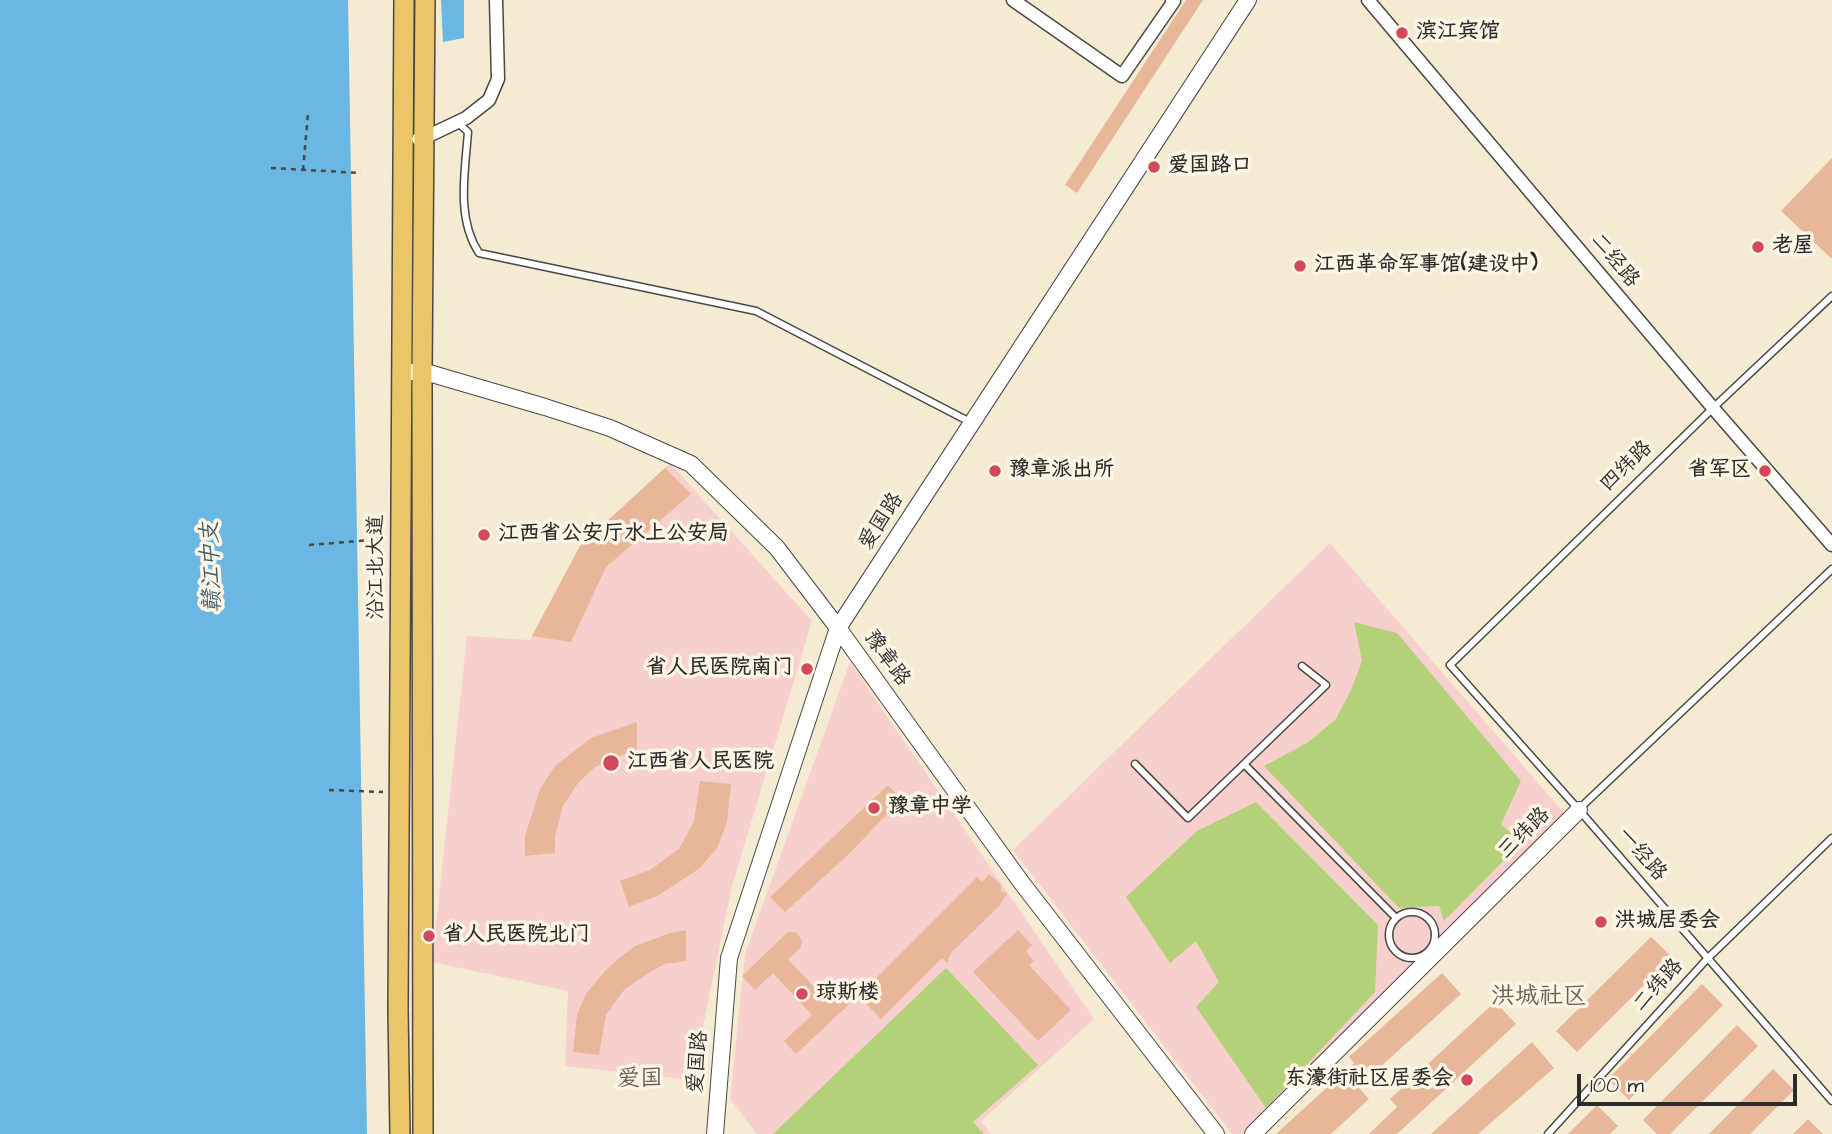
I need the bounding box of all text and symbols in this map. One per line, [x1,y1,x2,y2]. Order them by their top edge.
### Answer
place label: 滨江宾馆 [1416,20,1500,46]
marker: 滨江宾馆 [1394,25,1410,41]
place label: 爱国路口 [1168,154,1252,180]
marker: 爱国路口 [1146,159,1162,175]
street label: 二经路 [1584,229,1644,293]
place label: 老屋 [1772,234,1814,260]
marker: 老屋 [1750,239,1766,255]
place label: 江西革命军事馆(建设中) [1314,253,1538,279]
marker: 江西革命军事馆(建设中) [1292,258,1308,274]
street label: 四纬路 [1596,436,1658,498]
place label: 豫章派出所 [1009,458,1114,484]
place label: 省军区 [1688,458,1751,484]
marker: 豫章派出所 [987,463,1003,479]
marker: 省军区 [1757,463,1773,479]
street label: 爱国路 [854,489,910,555]
street label: 沿江北大道 [365,515,391,619]
water label: 赣江中支 [198,521,228,613]
place label: 江西省公安厅水上公安局 [498,522,729,548]
marker: 江西省公安厅水上公安局 [476,527,492,543]
street label: 豫章路 [857,626,915,692]
place label: 省人民医院南门 [646,656,793,682]
marker: 省人民医院南门 [799,661,815,677]
place label: 江西省人民医院 [627,750,774,776]
marker: 江西省人民医院 [601,753,621,773]
place label: 豫章中学 [888,795,972,821]
marker: 豫章中学 [866,800,882,816]
street label: 三纬路 [1494,803,1556,865]
street label: 一经路 [1611,823,1671,887]
place label: 洪城居委会 [1615,909,1720,935]
marker: 洪城居委会 [1593,914,1609,930]
place label: 省人民医院北门 [443,923,590,949]
marker: 省人民医院北门 [421,928,437,944]
street label: 二纬路 [1629,954,1689,1018]
place label: 琼斯楼 [816,981,879,1007]
district label: 洪城社区 [1491,984,1587,1012]
marker: 琼斯楼 [794,986,810,1002]
street label: 爱国路 [684,1030,714,1094]
scale bar [1580,1060,1800,1104]
district label: 爱国 [617,1066,663,1094]
place label: 东濠街社区居委会 [1285,1067,1453,1093]
text: 100 m [1590,1071,1644,1100]
marker: 东濠街社区居委会 [1459,1072,1475,1088]

